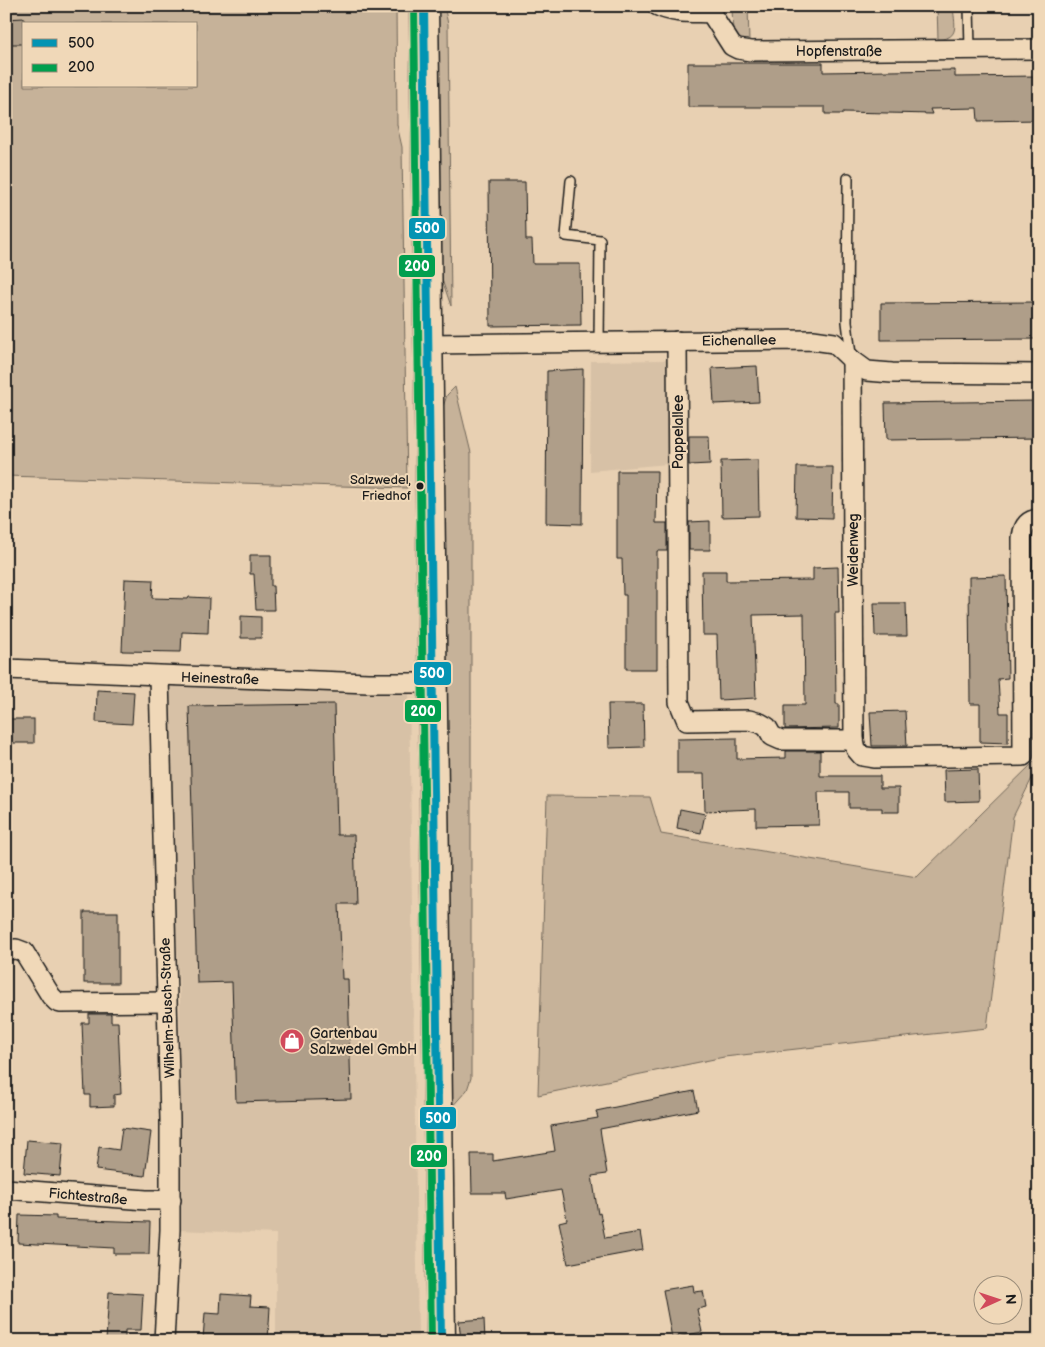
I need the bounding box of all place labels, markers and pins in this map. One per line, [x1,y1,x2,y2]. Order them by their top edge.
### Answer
place label: Salzwedel, Friedhof [350,472,411,504]
marker: Salzwedel, Friedhof [415,481,425,491]
place label: Gartenbau Salzwedel GmbH [310,1025,417,1058]
shop icon: Gartenbau Salzwedel GmbH [279,1028,305,1054]

